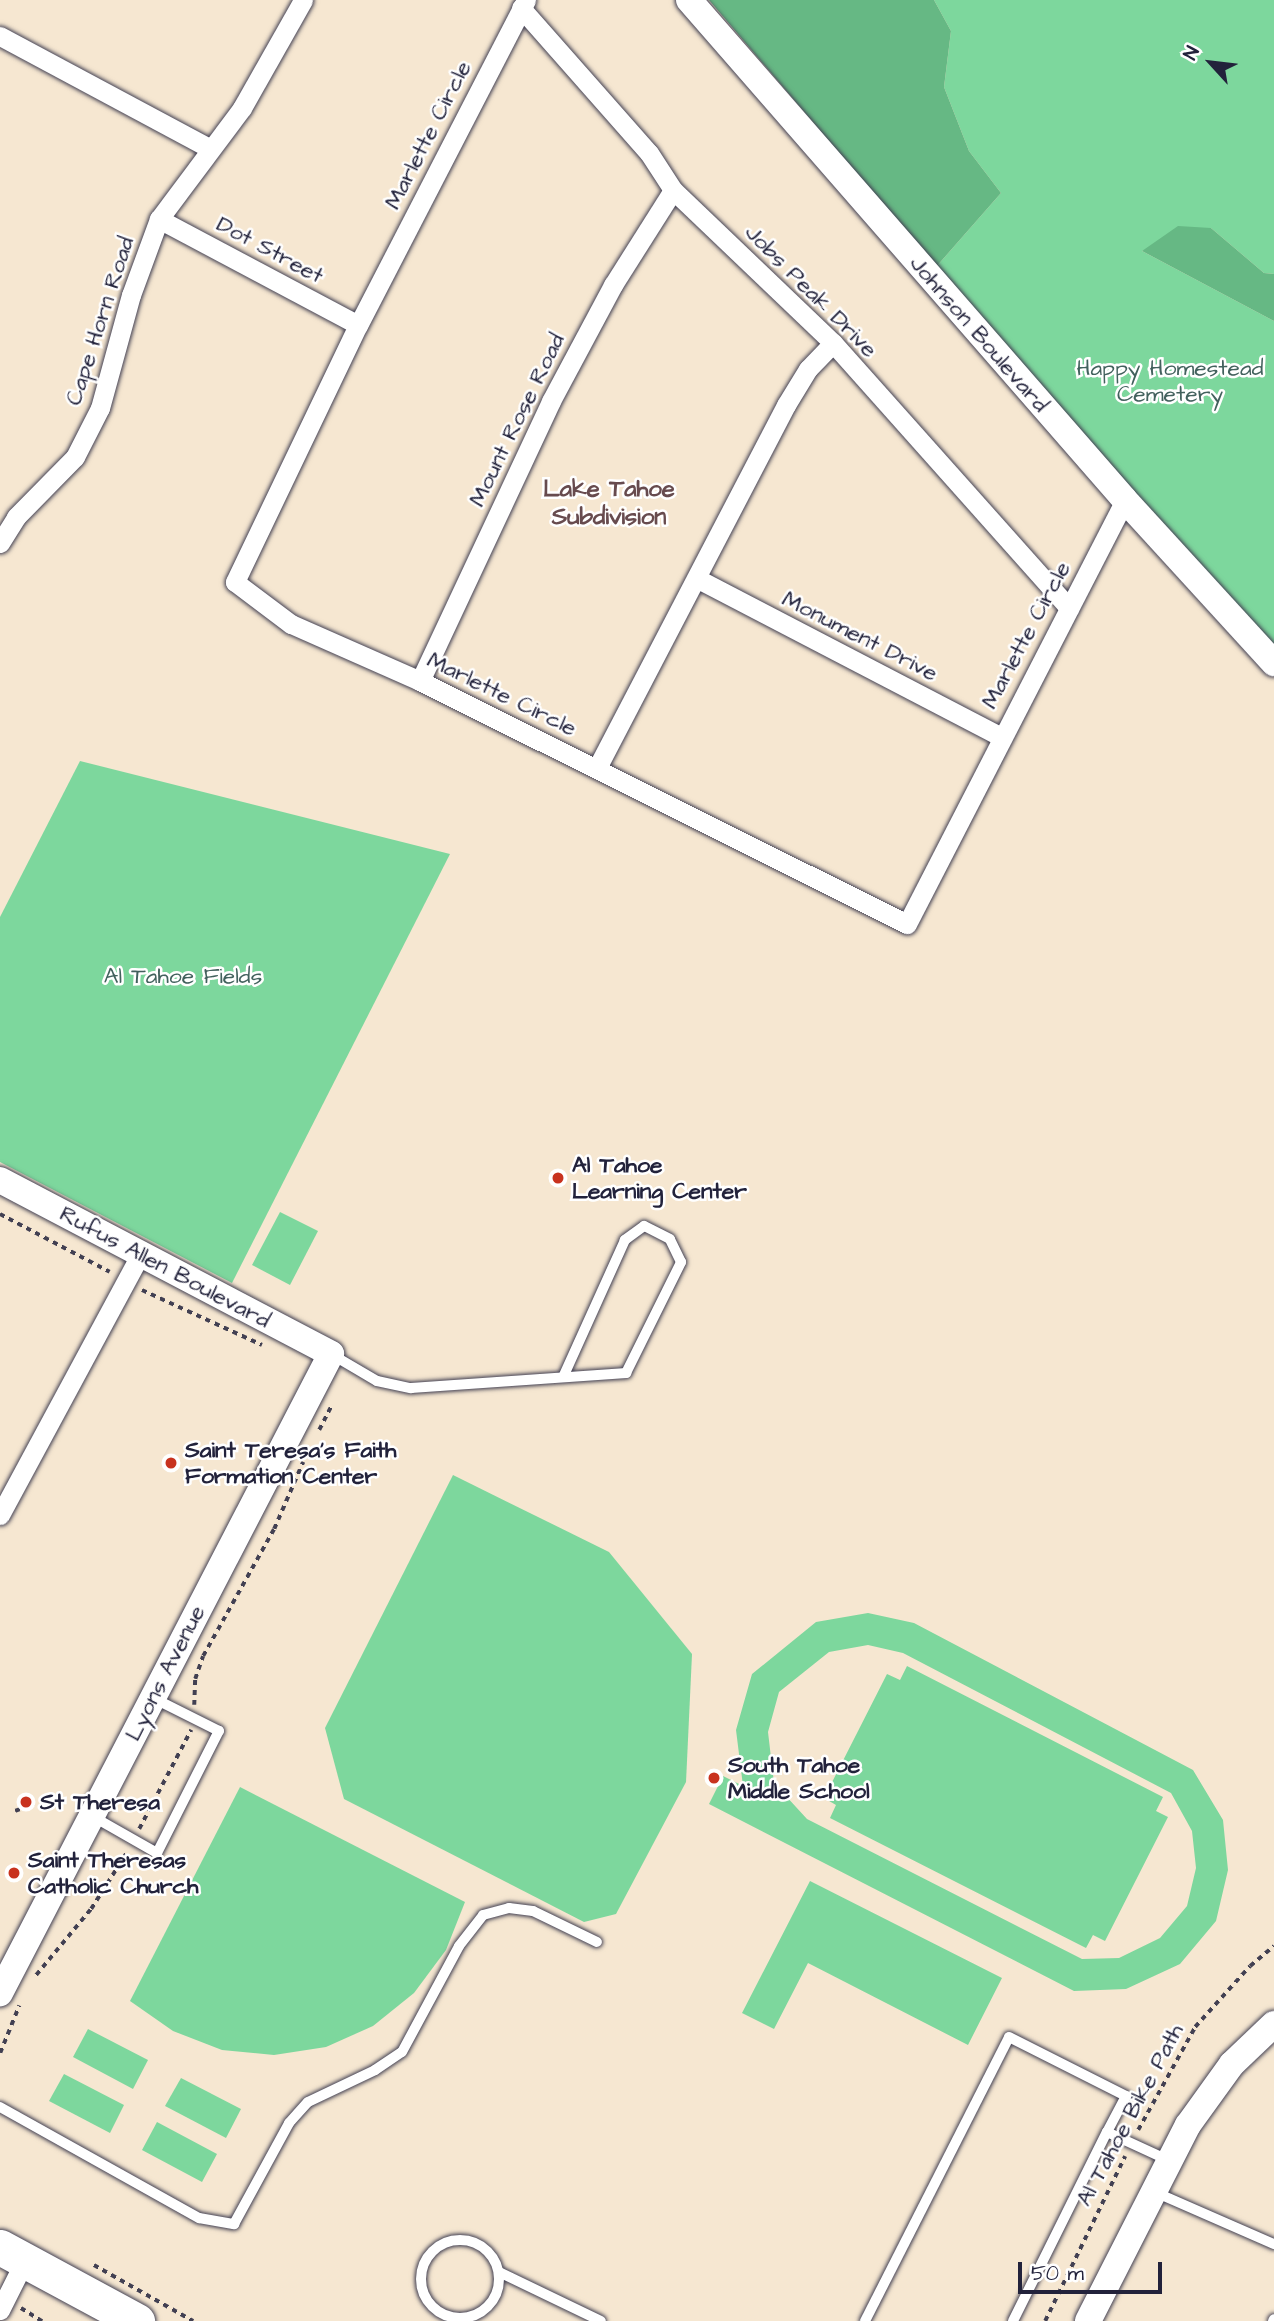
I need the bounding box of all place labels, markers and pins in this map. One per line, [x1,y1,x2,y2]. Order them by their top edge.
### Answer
place label: Al Tahoe Learning Center [572,1151,747,1205]
marker: Al Tahoe Learning Center [550,1170,566,1186]
place label: Saint Teresa's Faith Formation Center [185,1436,396,1490]
marker: Saint Teresa's Faith Formation Center [163,1455,179,1471]
place label: South Tahoe Middle School [728,1751,870,1805]
marker: South Tahoe Middle School [706,1770,722,1786]
place label: St Theresa [40,1788,160,1816]
marker: St Theresa [18,1794,34,1810]
place label: Saint Theresas Catholic Church [28,1846,198,1900]
marker: Saint Theresas Catholic Church [6,1865,22,1881]

